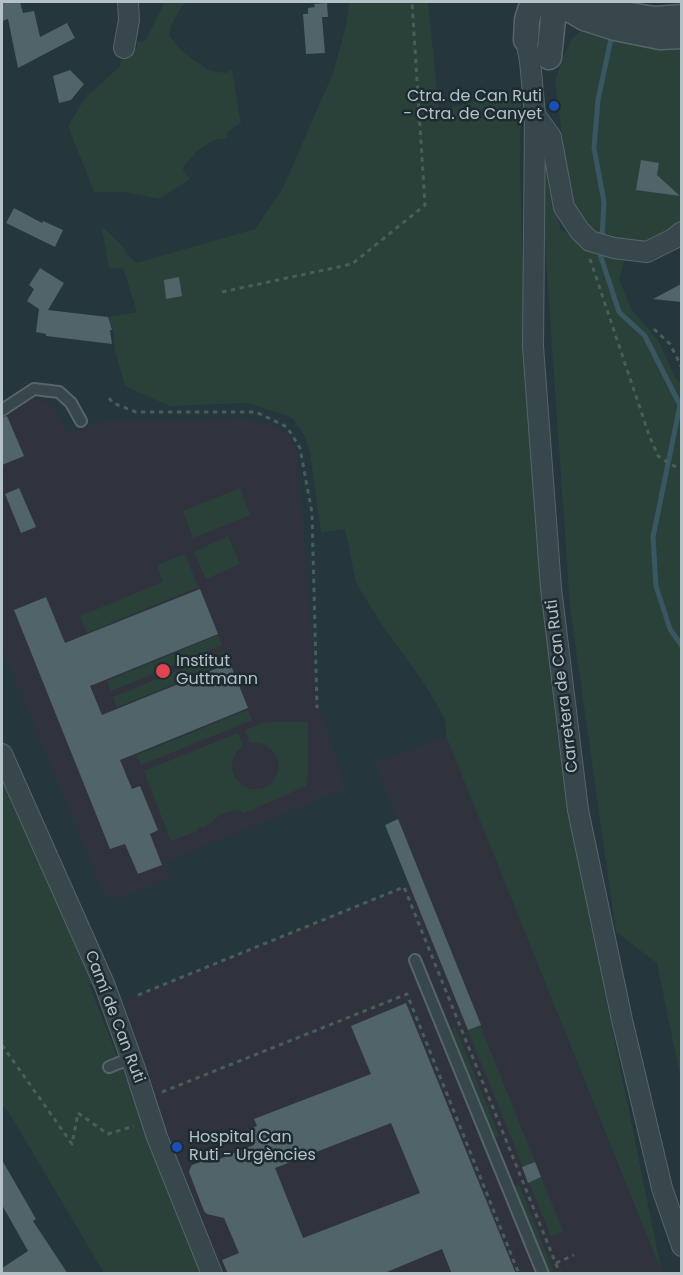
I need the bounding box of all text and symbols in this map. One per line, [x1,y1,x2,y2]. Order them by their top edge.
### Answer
place label: Ctra. de Can Ruti - Ctra. de Canyet [403,87,542,125]
marker: Ctra. de Can Ruti - Ctra. de Canyet [547,99,561,113]
street label: Carretera de Can Ruti [543,598,583,774]
place label: Institut Guttmann [176,652,258,690]
marker: Institut Guttmann [154,662,172,680]
street label: Camí de Can Ruti [80,948,148,1086]
place label: Hospital Can Ruti - Urgències [189,1128,316,1166]
marker: Hospital Can Ruti - Urgències [170,1140,184,1154]

